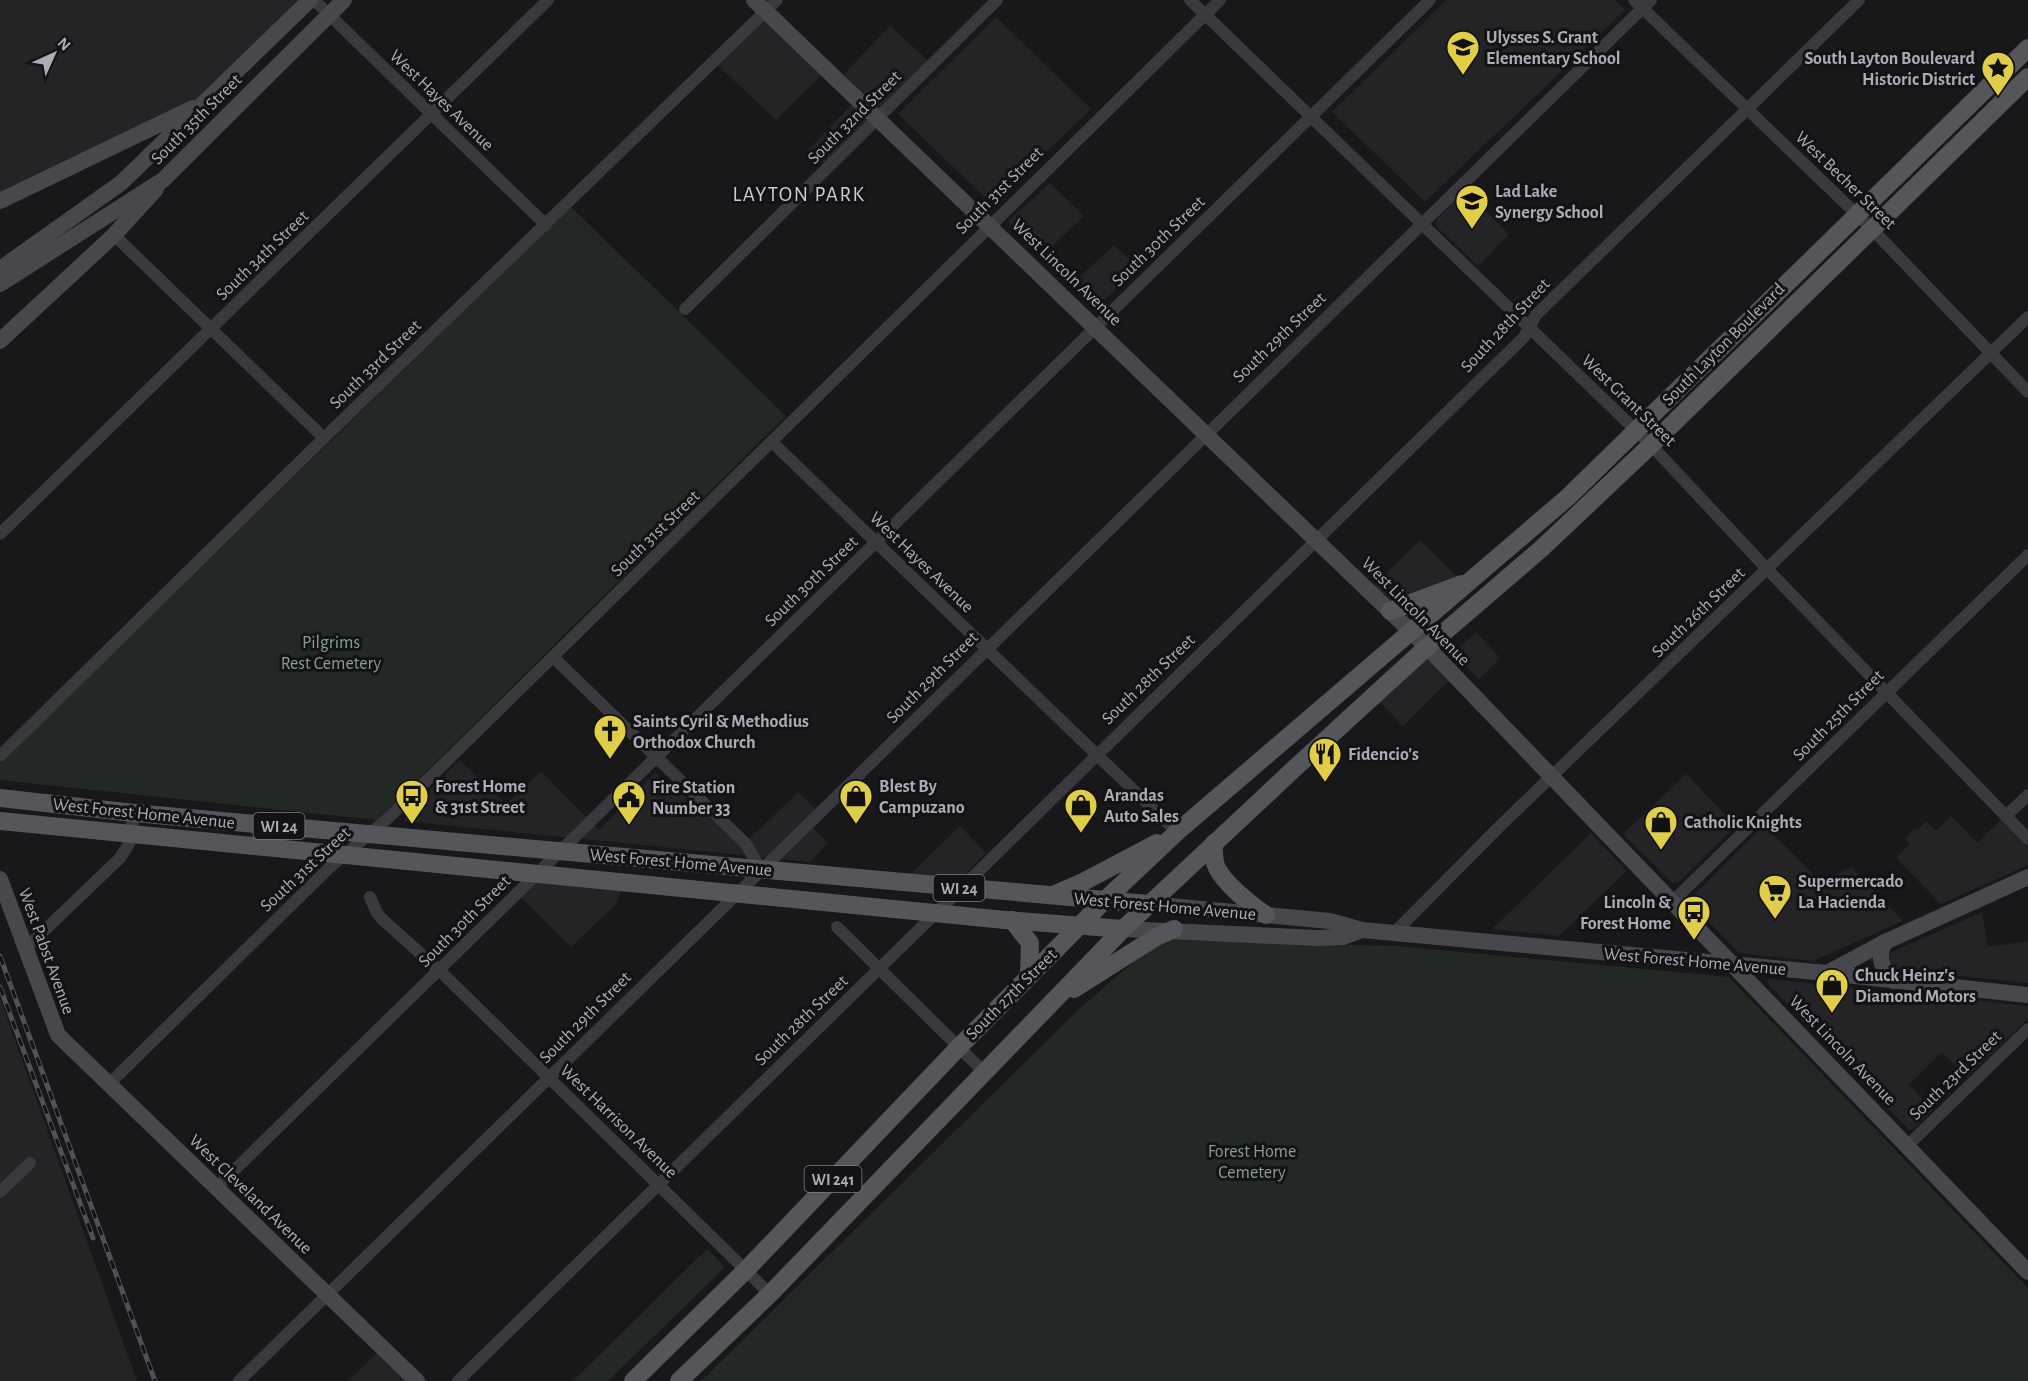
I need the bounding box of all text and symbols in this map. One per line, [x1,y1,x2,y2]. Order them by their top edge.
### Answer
north arrow [24,24,84,84]
school or university icon: Ulysses S. Grant Elementary School [1445,29,1481,76]
place label: Ulysses S. Grant Elementary School [1486,29,1621,68]
text: N [54,35,73,54]
street label: West Hayes Avenue [386,47,497,155]
place label: South Layton Boulevard Historic District [1804,50,1976,89]
place icon: South Layton Boulevard Historic District [1980,50,2016,97]
street label: South 32nd Street [805,67,905,168]
street label: South 35th Street [148,71,246,168]
street label: West Becher Street [1791,128,1899,233]
street label: South 31st Street [952,143,1047,238]
school or university icon: Lad Lake Synergy School [1454,183,1490,230]
place label: Lad Lake Synergy School [1495,183,1603,222]
district label: LAYTON PARK [732,184,866,205]
street label: South 30th Street [1109,193,1209,290]
street label: South 34th Street [213,207,313,304]
street label: West Lincoln Avenue [1008,216,1125,330]
street label: South 28th Street [1458,275,1554,376]
street label: South Layton Boulevard [1659,280,1788,409]
street label: South 29th Street [1230,289,1330,386]
street label: South 33rd Street [326,317,425,413]
street label: West Grant Street [1578,351,1679,450]
street label: South 31st Street [608,487,704,580]
street label: West Hayes Avenue [866,509,977,617]
street label: South 30th Street [762,533,862,630]
street label: West Lincoln Avenue [1358,554,1473,669]
street label: South 26th Street [1649,564,1749,661]
street label: South 29th Street [883,628,982,727]
street label: South 28th Street [1099,631,1199,728]
park label: Pilgrims Rest Cemetery [281,634,382,673]
street label: South 25th Street [1790,667,1888,765]
church icon: Saints Cyril & Methodius Orthodox Church [592,713,628,760]
place label: Saints Cyril & Methodius Orthodox Church [633,713,809,752]
restaurant icon: Fidencio’s [1307,736,1343,783]
place label: Fidencio’s [1348,746,1419,764]
bus stop icon: Forest Home & 31st Street [394,778,430,825]
place label: Forest Home & 31st Street [435,778,526,817]
shop icon: Blest By Campuzano [838,778,874,825]
place label: Blest By Campuzano [879,778,965,817]
public building icon: Fire Station Number 33 [611,779,647,826]
place label: Fire Station Number 33 [652,779,735,818]
shop icon: Arandas Auto Sales [1063,787,1099,834]
place label: Arandas Auto Sales [1104,787,1179,826]
street label: West Forest Home Avenue [52,795,236,833]
shop icon: Catholic Knights [1643,804,1679,851]
road number: WI 24 [254,813,304,839]
place label: Catholic Knights [1684,814,1802,832]
street label: South 31st Street [257,824,354,916]
street label: West Forest Home Avenue [589,846,773,880]
street label: South 30th Street [415,872,514,971]
supermarket icon: Supermercado La Hacienda [1757,873,1793,920]
place label: Supermercado La Hacienda [1798,873,1904,912]
road number: WI 24 [934,875,984,901]
street label: West Pabst Avenue [15,886,77,1017]
street label: West Forest Home Avenue [1073,890,1257,924]
place label: Lincoln & Forest Home [1580,894,1671,933]
bus stop icon: Lincoln & Forest Home [1676,894,1712,941]
street label: West Forest Home Avenue [1603,945,1787,979]
street label: South 27th Street [963,946,1061,1044]
shop icon: Chuck Heinz's Diamond Motors [1814,967,1850,1014]
place label: Chuck Heinz's Diamond Motors [1855,967,1976,1006]
street label: South 29th Street [536,968,635,1067]
street label: South 28th Street [752,972,852,1069]
street label: West Lincoln Avenue [1785,992,1899,1109]
street label: South 23rd Street [1906,1027,2005,1124]
street label: West Harrison Avenue [556,1061,680,1182]
street label: West Cleveland Avenue [185,1132,315,1258]
park label: Forest Home Cemetery [1208,1143,1296,1182]
road number: WI 241 [804,1166,862,1192]

